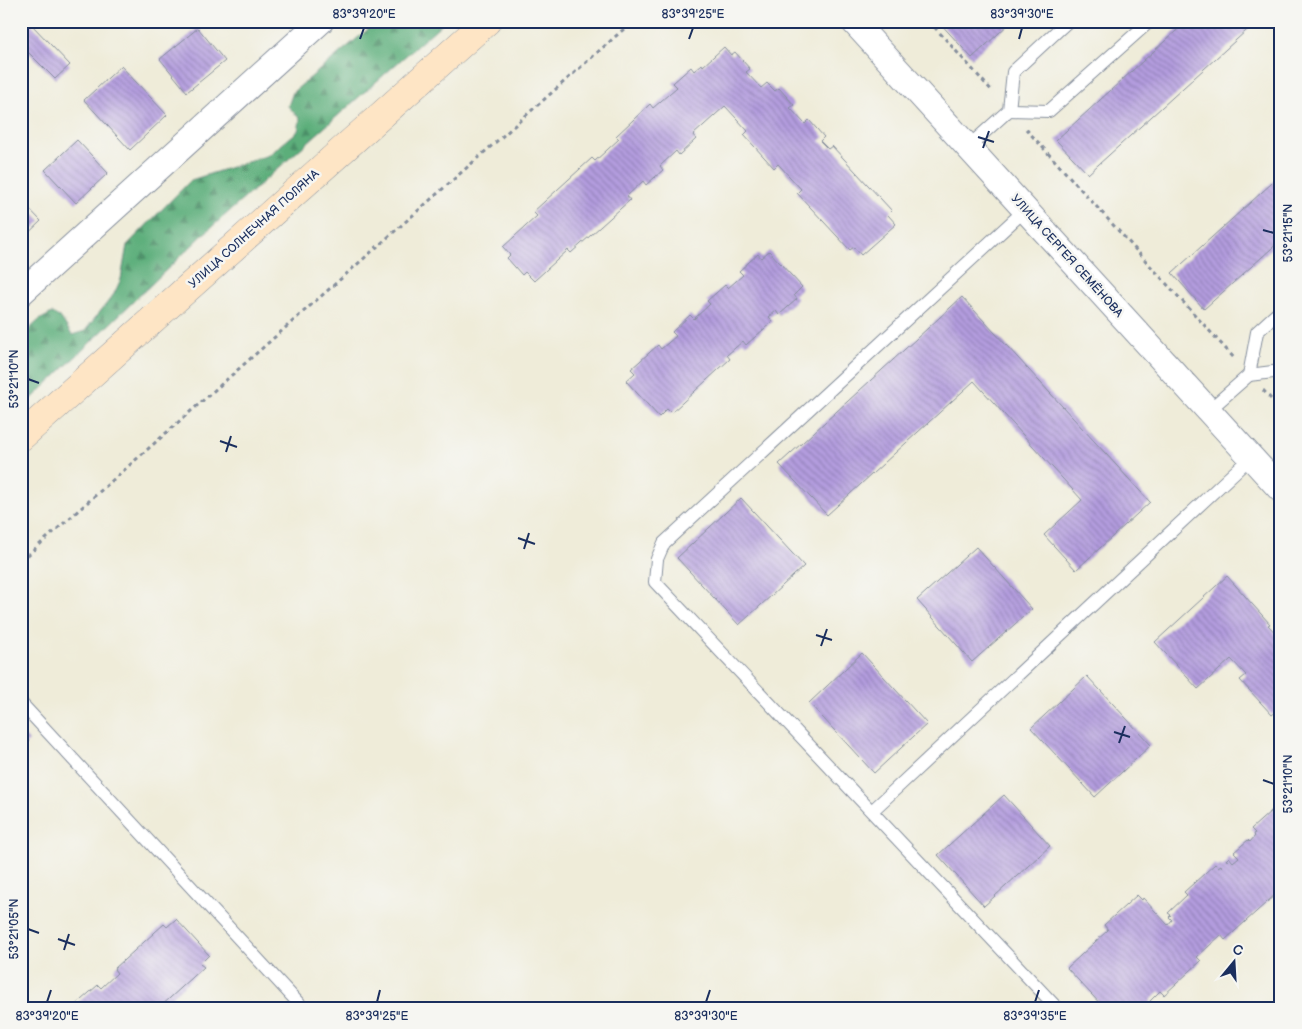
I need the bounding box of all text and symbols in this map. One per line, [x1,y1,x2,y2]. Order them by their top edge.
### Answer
text: 83°39'20"E [332,7,396,22]
text: 83°39'25"E [661,7,725,22]
text: 83°39'30"E [990,7,1054,22]
street label: УЛИЦА СОЛНЕЧНАЯ ПОЛЯНА [186,166,323,292]
street label: УЛИЦА СЕРГЕЯ СЕМЁНОВА [1008,191,1127,321]
text: 53°21'15"N [1281,204,1296,262]
text: 53°21'10"N [7,350,22,408]
text: 53°21'10"N [1281,755,1296,813]
text: 53°21'05"N [7,898,22,960]
north arrow [1210,936,1260,986]
text: С [1231,941,1245,960]
text: 83°39'20"E [15,1009,79,1024]
text: 83°39'25"E [345,1009,409,1024]
text: 83°39'30"E [674,1009,738,1024]
text: 83°39'35"E [1003,1009,1067,1024]

